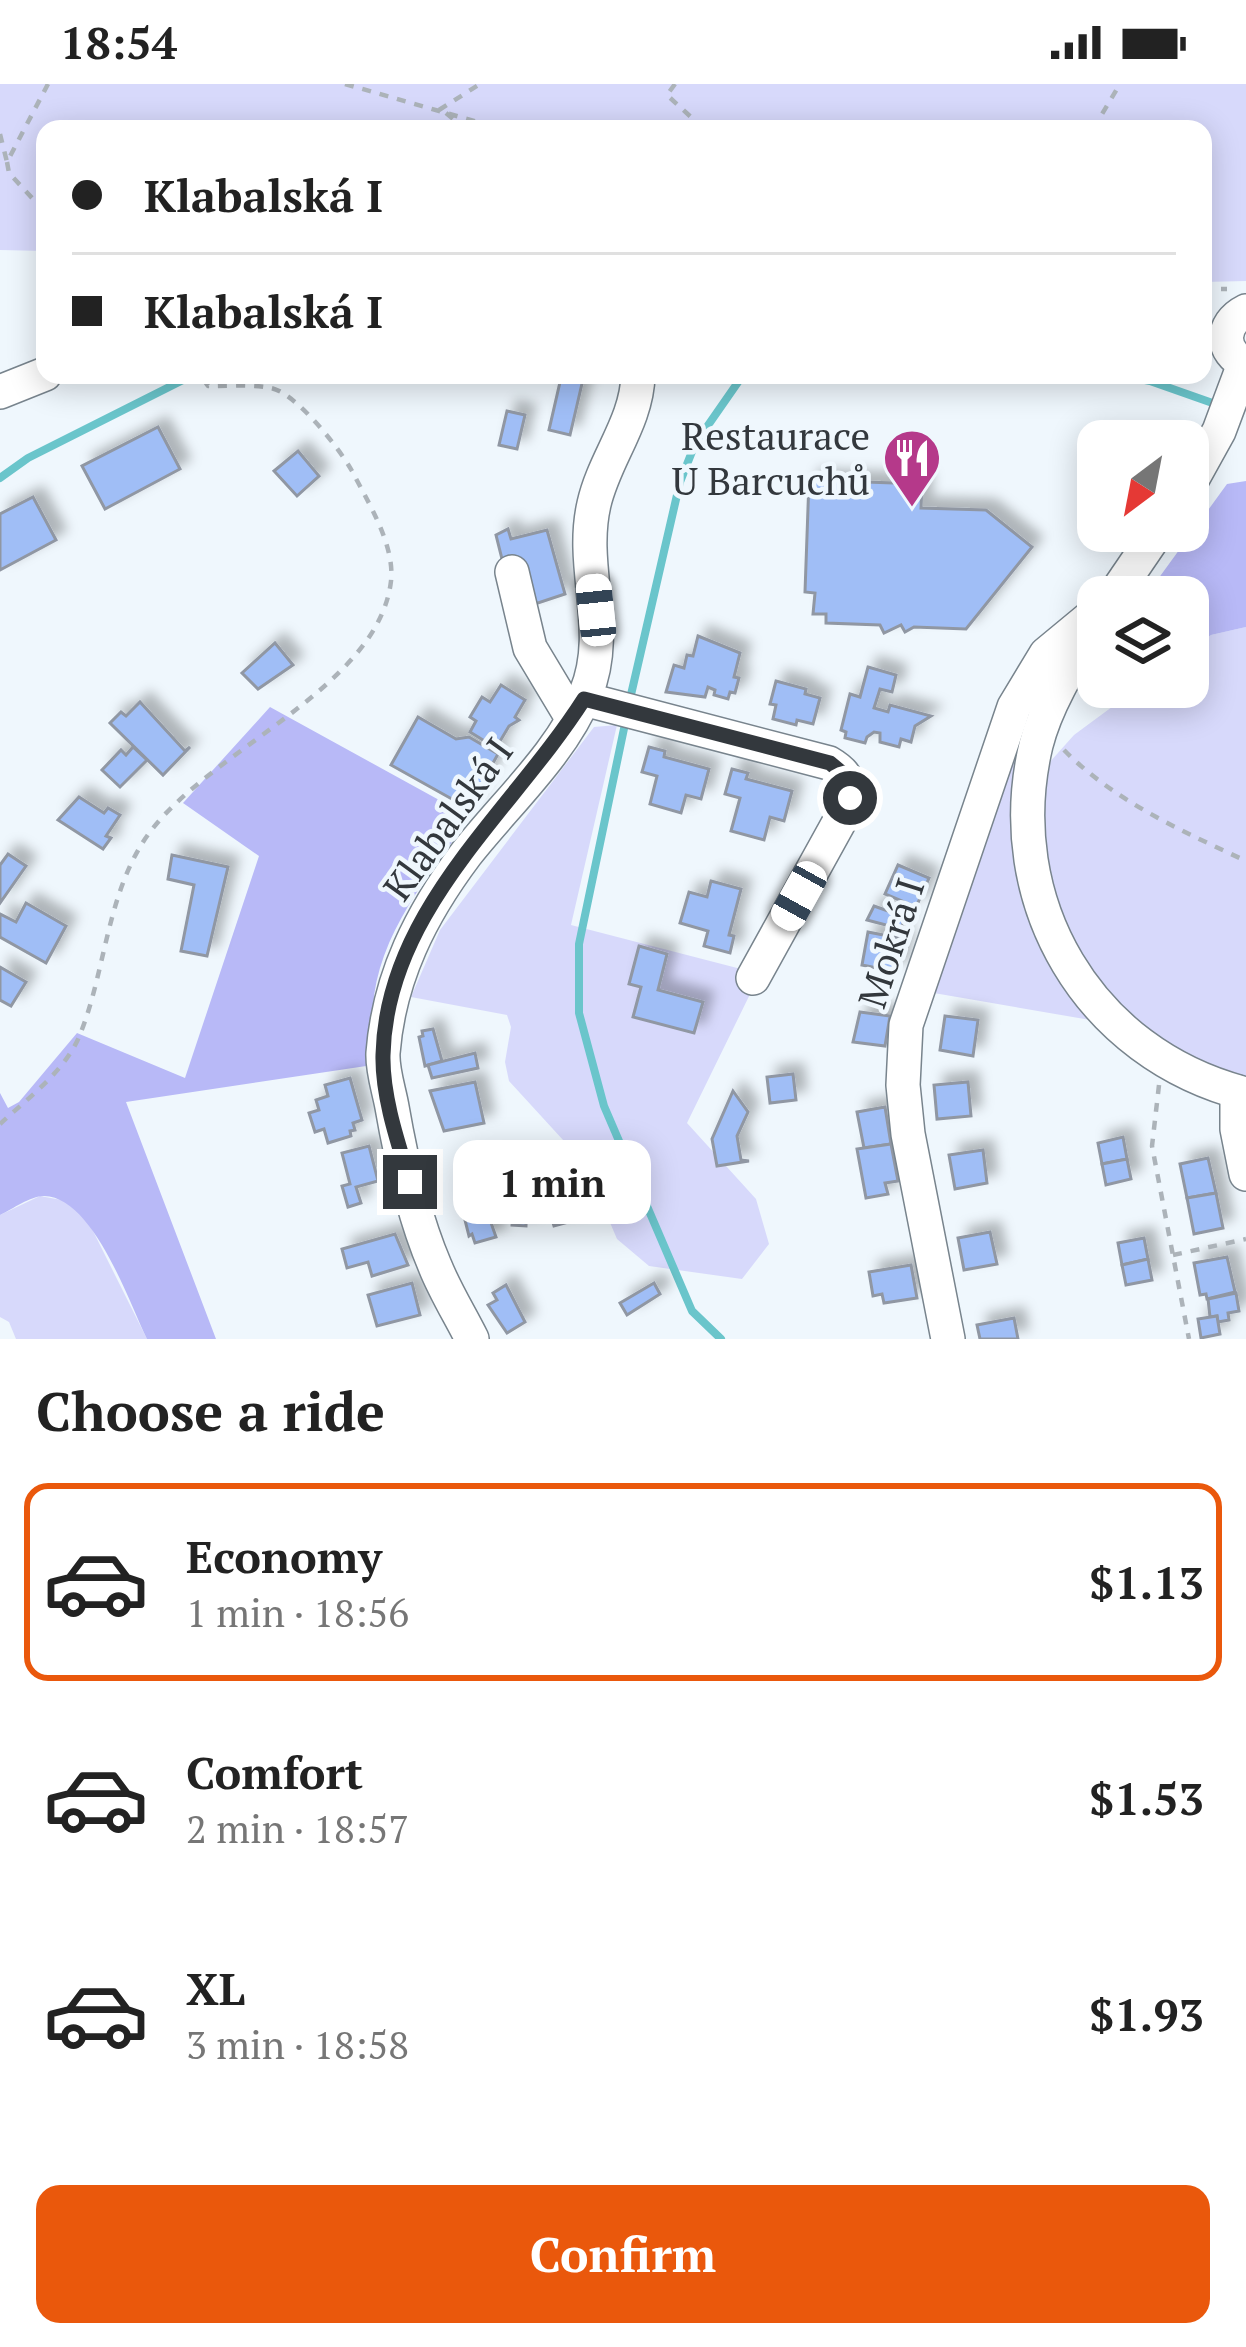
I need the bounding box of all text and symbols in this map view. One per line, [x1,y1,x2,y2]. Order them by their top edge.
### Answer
text: 18:54 [60,12,177,72]
text: Klabalská I [144,165,383,225]
text: Klabalská I [144,281,383,341]
place label: Restaurace U Barcuchů [672,409,870,506]
north arrow [1077,420,1209,552]
map controls [1077,420,1209,708]
restaurant icon: Restaurace U Barcuchů [881,427,943,509]
car [574,572,618,648]
button: layers [1077,576,1209,708]
street label: Klabalská I [371,727,524,910]
route start [823,771,877,825]
car [766,856,832,936]
street label: Mokrá I [845,871,935,1014]
callout: 1 min [452,1140,650,1224]
route end [383,1155,437,1209]
text: 1 min [499,1156,605,1208]
text: Choose a ride [36,1375,385,1446]
text: Economy [186,1526,382,1586]
icon: car [42,1528,150,1636]
text: $1.13 [1089,1552,1204,1612]
text: 1 min · 18:56 [186,1586,409,1638]
text: Comfort [186,1742,363,1802]
icon: car [42,1744,150,1852]
text: $1.53 [1089,1768,1204,1828]
text: 2 min · 18:57 [186,1802,409,1854]
text: XL [186,1958,245,2018]
icon: car [42,1960,150,2068]
text: $1.93 [1089,1984,1204,2044]
text: 3 min · 18:58 [186,2018,409,2070]
button: Confirm [36,2185,1210,2323]

